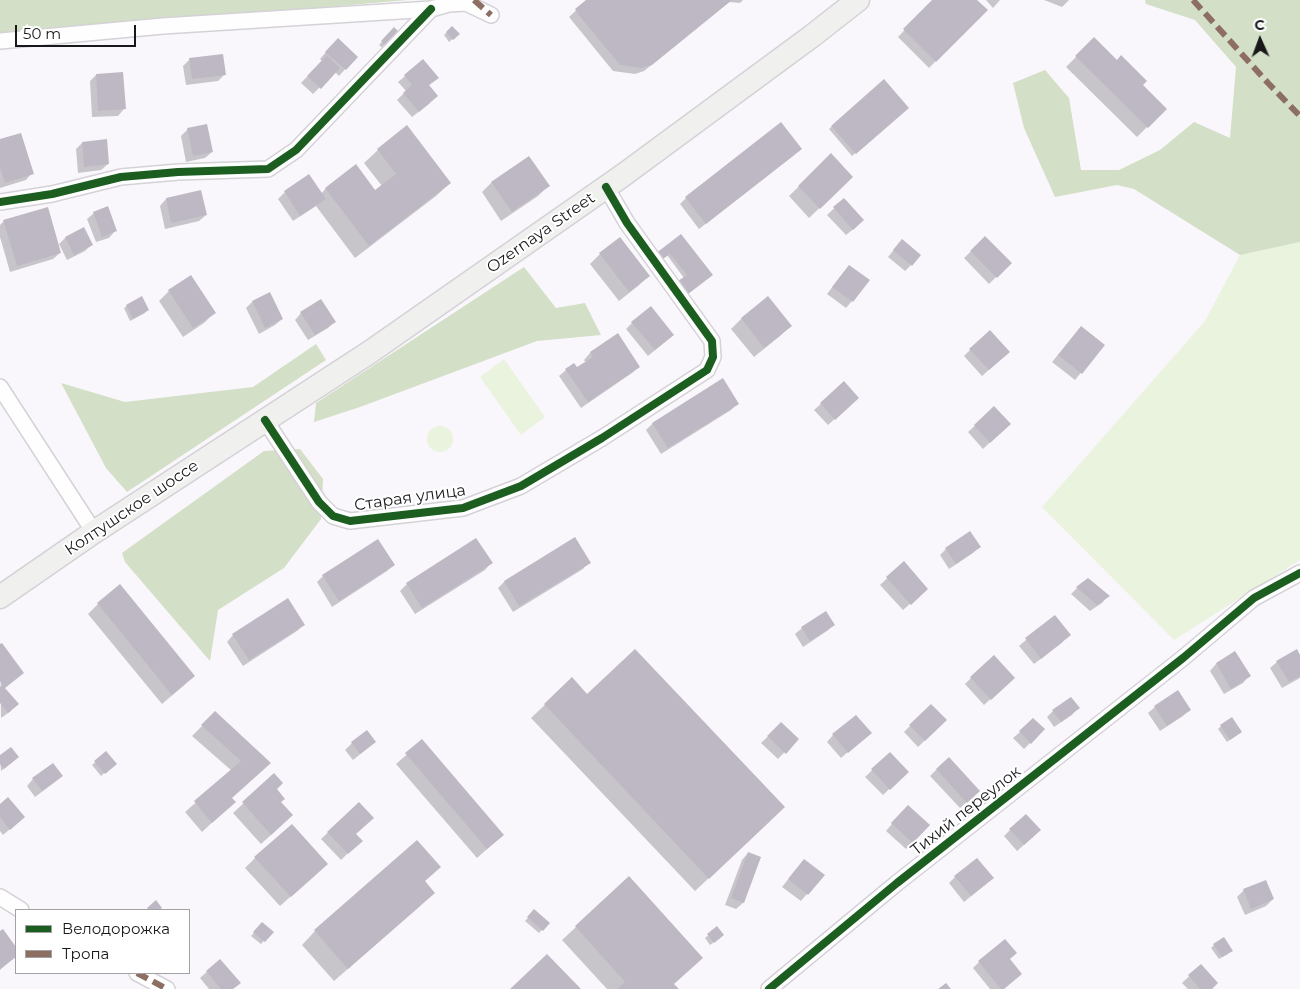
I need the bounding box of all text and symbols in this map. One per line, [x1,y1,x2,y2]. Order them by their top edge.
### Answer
scale bar [18,15,139,47]
north arrow [1235,15,1285,65]
text: С [1254,16,1265,34]
text: 50 m [23,24,61,43]
street label: Ozernaya Street [483,189,599,277]
street label: Колтушское шоссе [61,456,203,560]
street label: Старая улица [353,481,467,515]
street label: Тихий переулок [907,762,1025,860]
legend [15,909,190,974]
text: Велодорожка [62,919,170,938]
text: Тропа [62,944,109,963]

